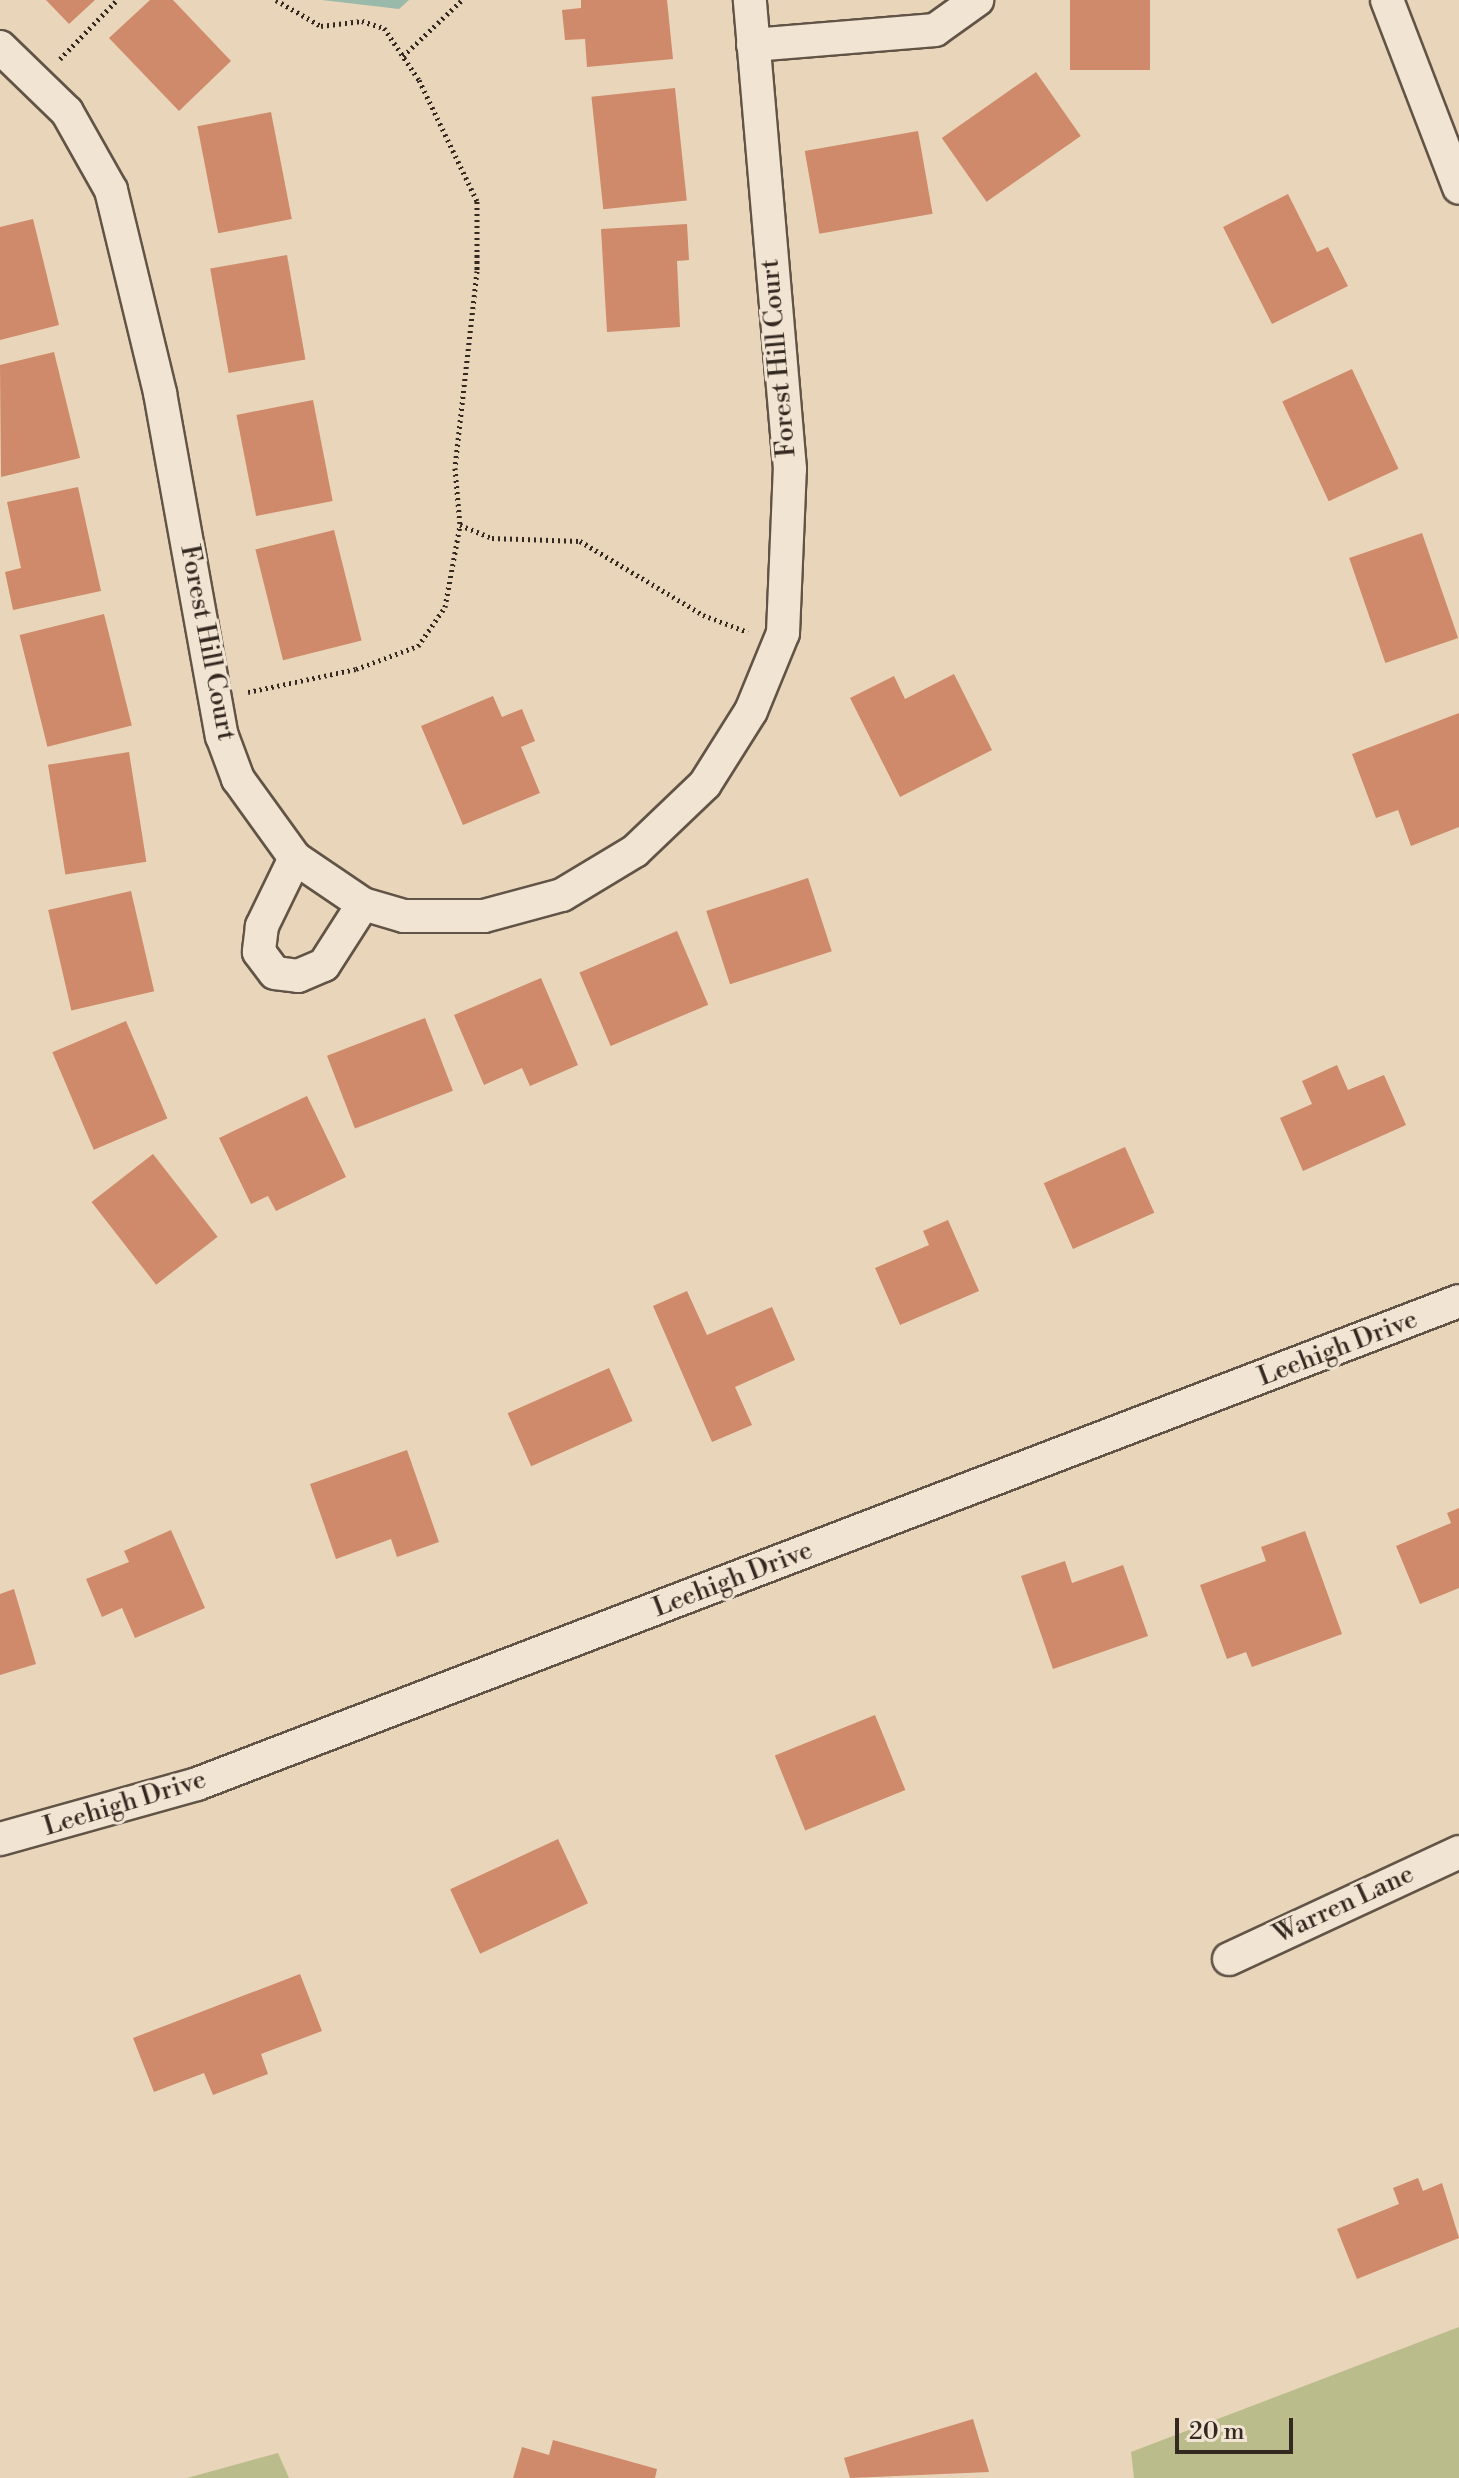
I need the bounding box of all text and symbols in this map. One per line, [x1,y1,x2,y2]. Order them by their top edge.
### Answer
street label: Forest Hill Court [755,258,803,458]
street label: Forest Hill Court [173,542,241,744]
street label: Leehigh Drive [1254,1304,1422,1394]
street label: Leehigh Drive [649,1535,817,1625]
street label: Leehigh Drive [40,1765,210,1843]
street label: Warren Lane [1269,1859,1419,1951]
scale bar [1179,2402,1297,2452]
text: 20 m [1189,2417,1245,2447]

